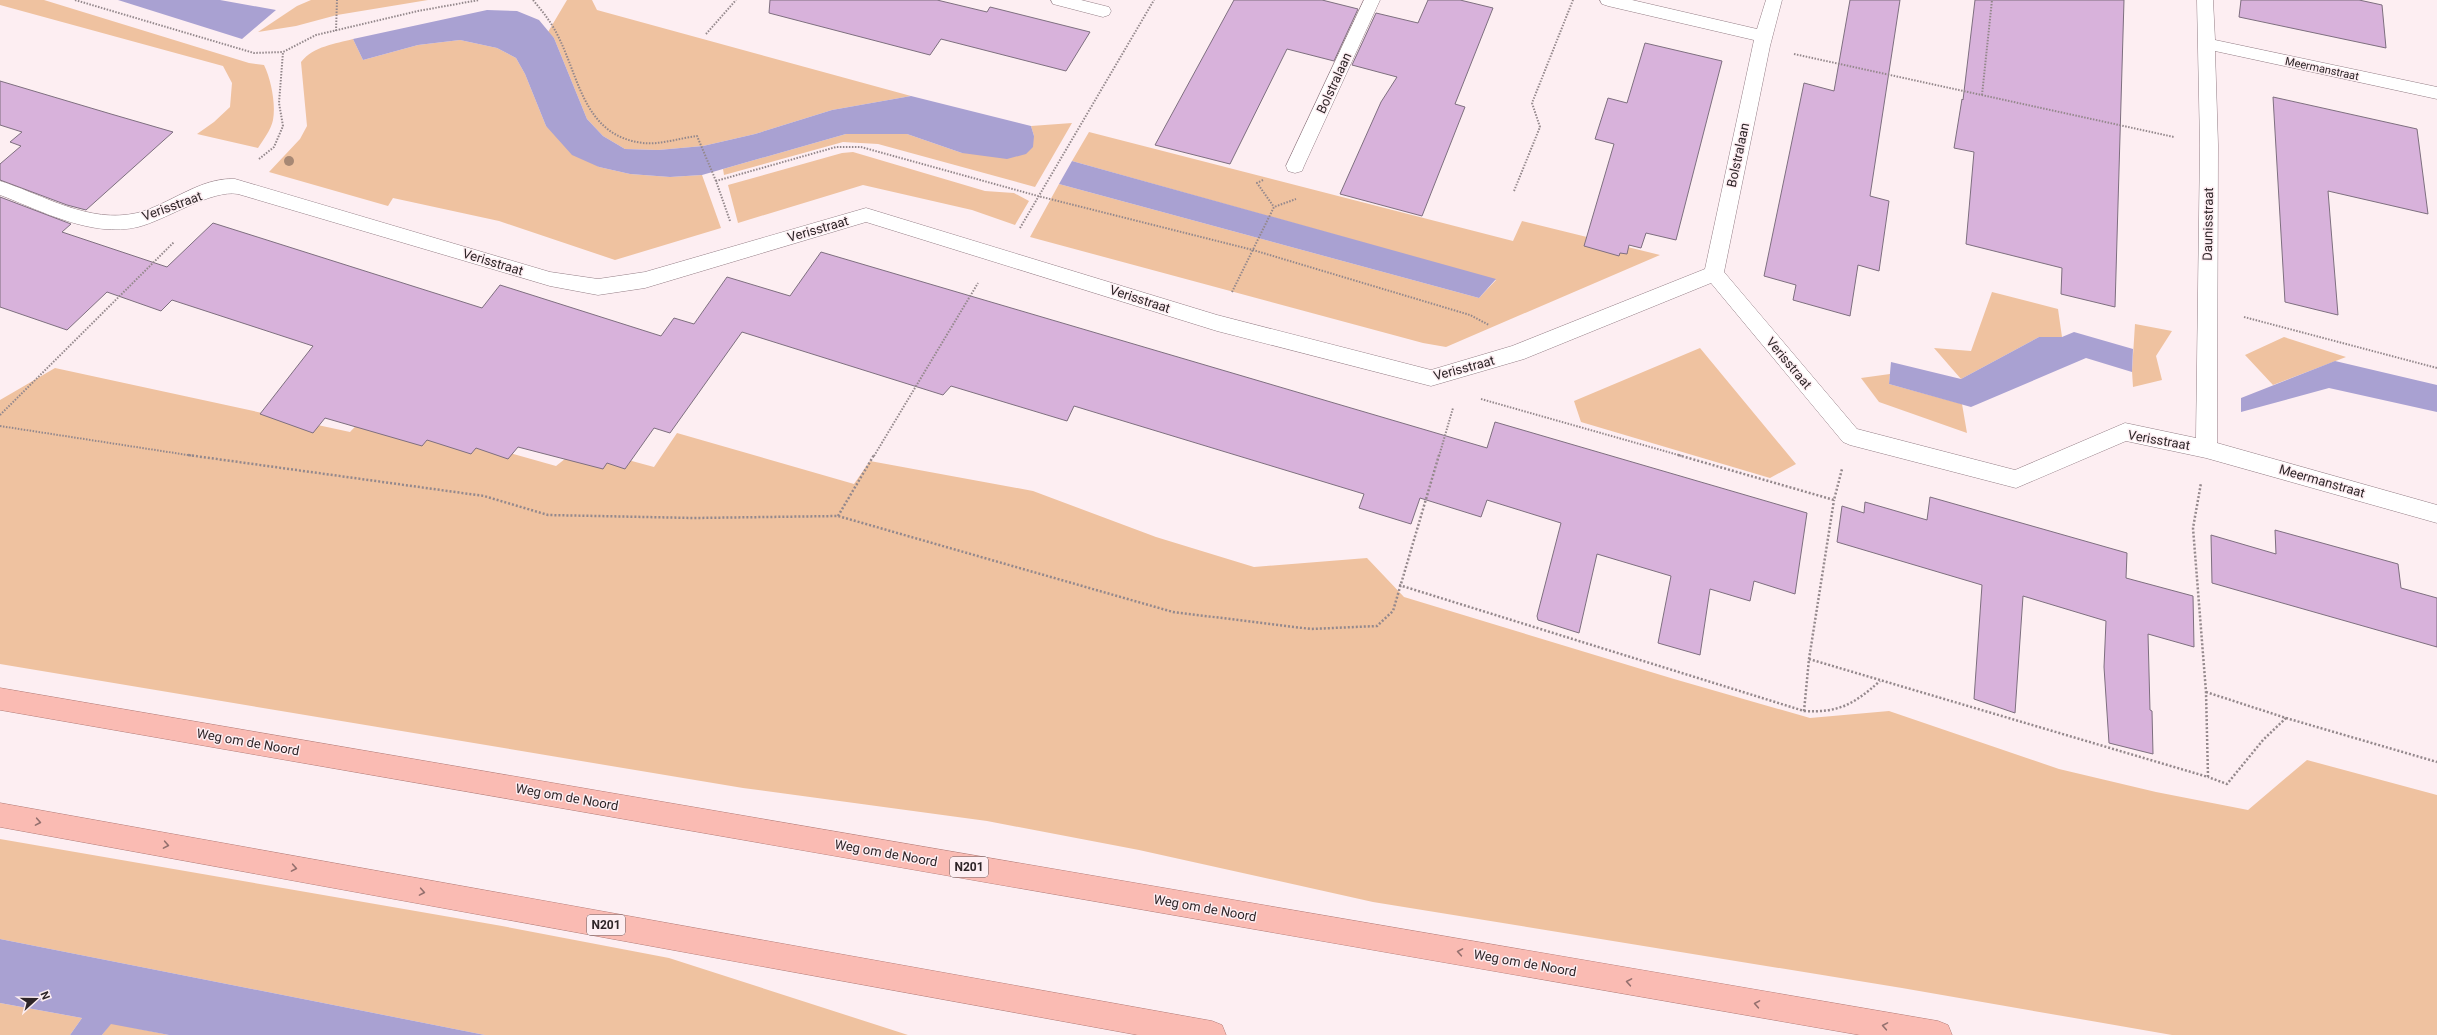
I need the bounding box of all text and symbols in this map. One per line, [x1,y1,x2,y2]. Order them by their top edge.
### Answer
street label: Bolstralaan [1313,50,1355,116]
street label: Meermanstraat [2284,55,2360,83]
street label: Bolstralaan [1724,121,1752,189]
street label: Daunisstraat [2200,187,2216,261]
street label: Verisstraat [140,188,204,224]
street label: Verisstraat [786,213,850,245]
street label: Verisstraat [461,246,525,278]
street label: Verisstraat [1108,282,1172,316]
street label: Verisstraat [1763,334,1815,392]
street label: Verisstraat [1432,353,1496,383]
street label: Verisstraat [2127,427,2191,453]
street label: Meermanstraat [2277,462,2367,500]
street label: Weg om de Noord [196,726,300,758]
street label: Weg om de Noord [515,781,619,813]
one-way arrow [35,817,41,826]
street label: Weg om de Noord [834,837,938,869]
one-way arrow [163,841,169,849]
road number: N201 [950,857,988,877]
one-way arrow [291,864,297,872]
one-way arrow [419,887,425,895]
street label: Weg om de Noord [1153,892,1257,924]
road number: N201 [587,915,625,935]
street label: Weg om de Noord [1473,947,1577,979]
one-way arrow [1457,948,1463,957]
one-way arrow [1626,978,1632,986]
north arrow [16,979,56,1019]
text: N [37,990,52,1002]
one-way arrow [1754,1000,1760,1009]
one-way arrow [1882,1022,1888,1031]

